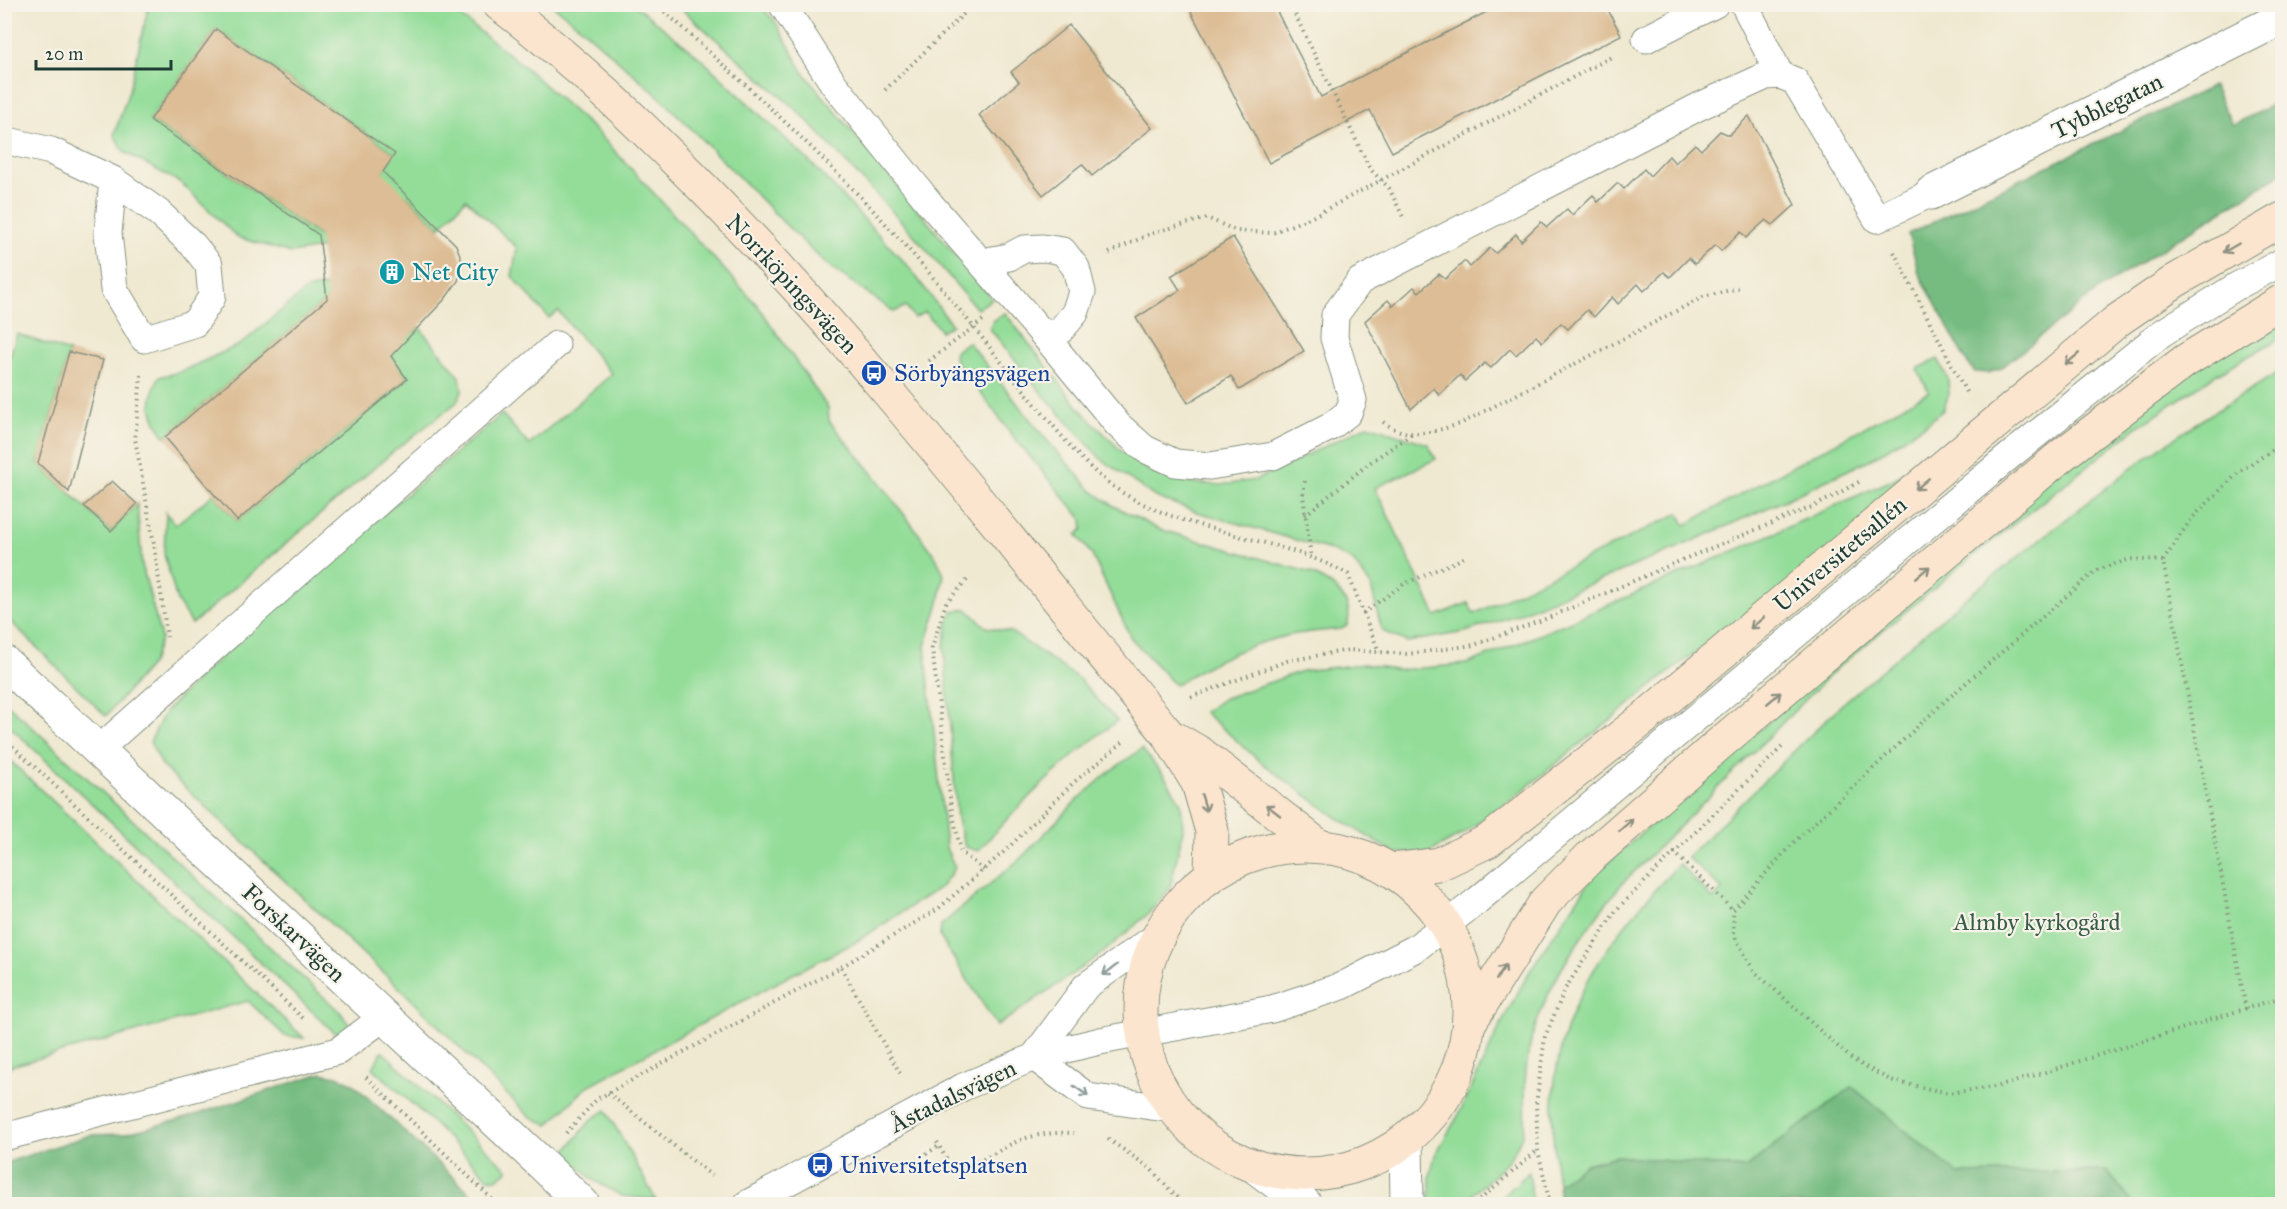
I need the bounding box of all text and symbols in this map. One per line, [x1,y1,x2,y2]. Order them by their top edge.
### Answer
scale bar [36,33,171,71]
text: 20 m [45,43,83,65]
street label: Tybblegatan [2046,66,2168,146]
street label: Norrköpingsvägen [720,208,865,360]
one-way arrow [2223,242,2240,254]
building icon: Net City [377,257,407,287]
place label: Net City [412,257,499,287]
one-way arrow [2064,352,2080,365]
bus stop icon: Sörbyängsvägen [859,358,889,388]
place label: Sörbyängsvägen [894,358,1050,388]
one-way arrow [1915,477,1930,491]
street label: Universitetsallén [1767,489,1913,618]
one-way arrow [1915,565,1930,579]
one-way arrow [1750,616,1765,630]
one-way arrow [1766,691,1782,704]
one-way arrow [1199,793,1210,812]
one-way arrow [1265,803,1281,816]
one-way arrow [1619,818,1634,832]
street label: Forskarvägen [236,877,352,989]
park label: Almby kyrkogård [1952,907,2121,937]
one-way arrow [1102,963,1118,976]
one-way arrow [1495,964,1507,981]
street label: Åstadalsvägen [884,1053,1021,1140]
one-way arrow [1072,1085,1088,1097]
bus stop icon: Universitetsplatsen [805,1150,835,1180]
place label: Universitetsplatsen [840,1150,1028,1180]

